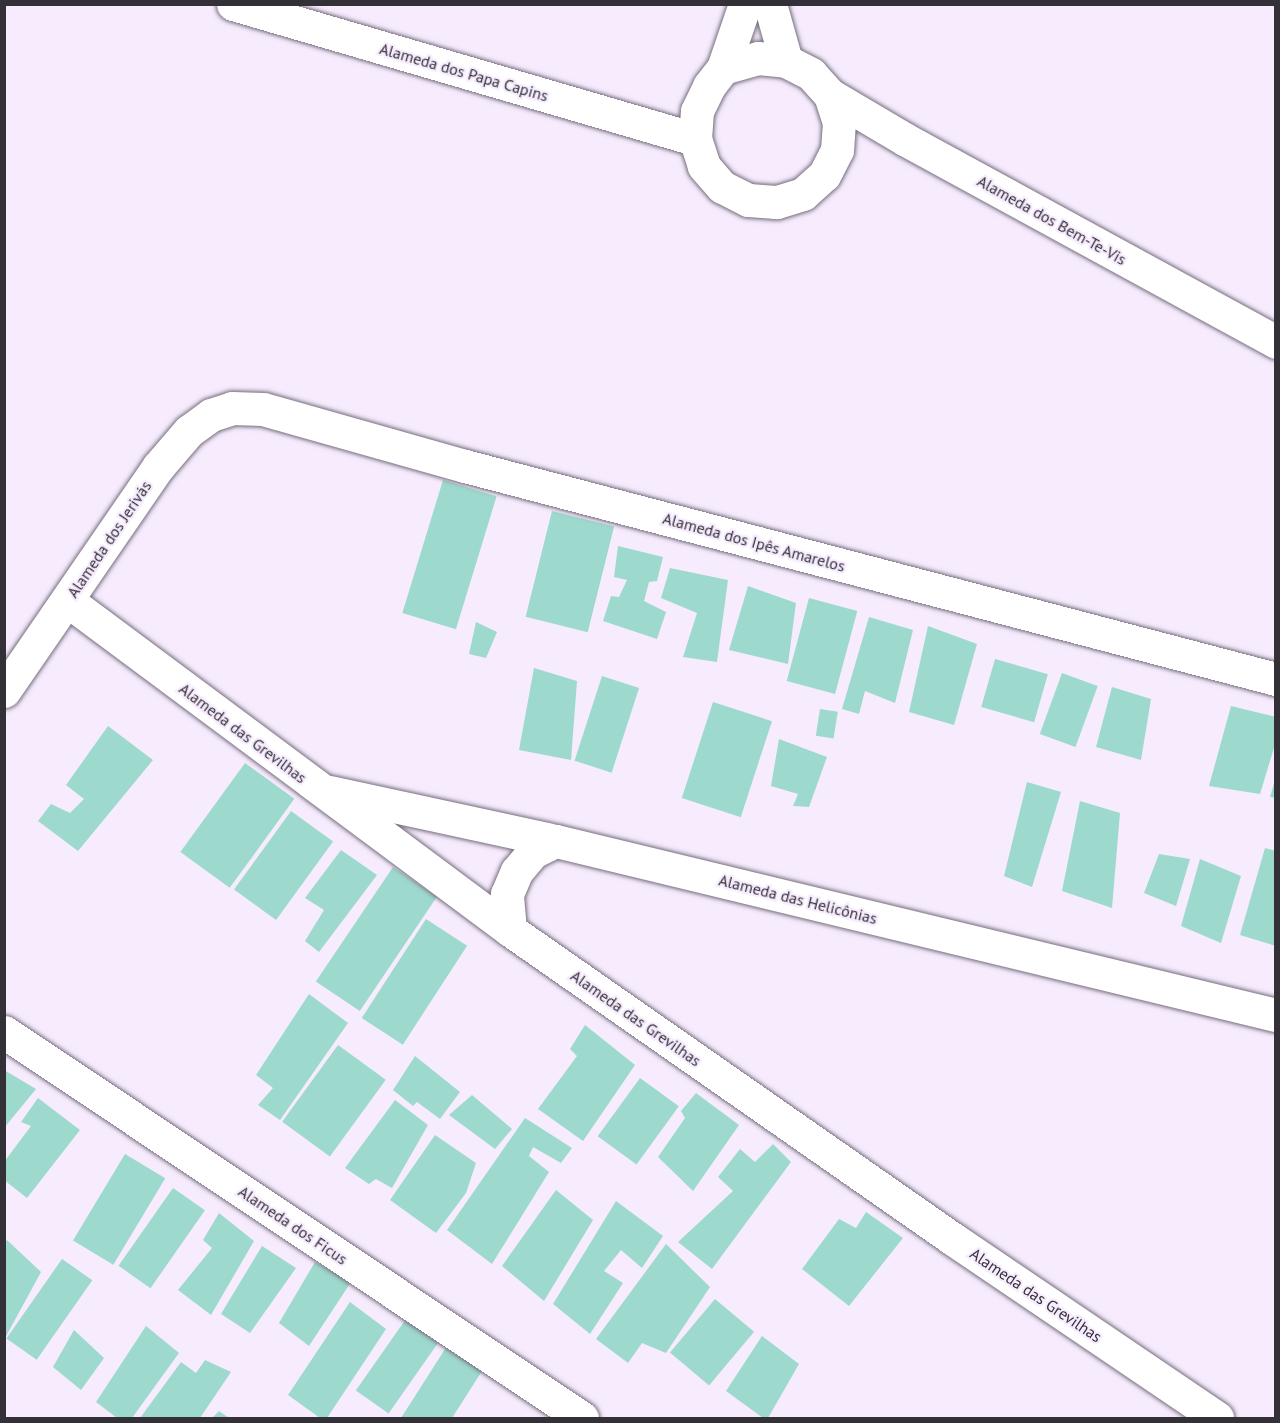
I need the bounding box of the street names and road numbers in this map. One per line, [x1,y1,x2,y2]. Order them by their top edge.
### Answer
street label: Alameda dos Papa Capins [377,39,551,105]
street label: Alameda dos Bem-Te-Vis [974,171,1130,269]
street label: Alameda dos Jerivás [63,477,155,601]
street label: Alameda dos Ipês Amarelos [661,508,847,576]
street label: Alameda das Grevilhas [176,679,310,787]
street label: Alameda das Helicônias [717,870,879,928]
street label: Alameda das Grevilhas [567,966,705,1070]
street label: Alameda dos Ficus [235,1181,351,1269]
street label: Alameda das Grevilhas [967,1244,1105,1346]

